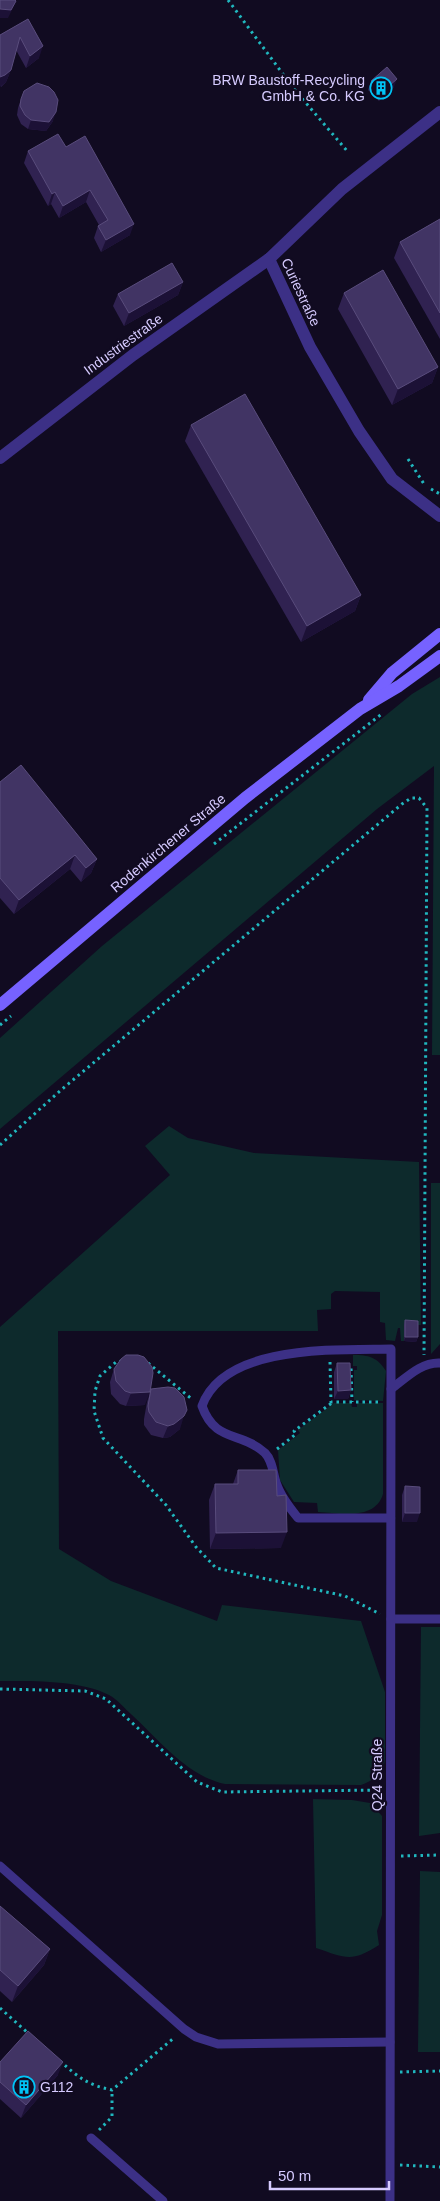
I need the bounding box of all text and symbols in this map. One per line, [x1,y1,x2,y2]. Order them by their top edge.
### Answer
place label: BRW Baustoff-Recycling GmbH & Co. KG [212,72,365,104]
building icon: BRW Baustoff-Recycling GmbH & Co. KG [369,76,393,100]
street label: Curiestraße [278,255,324,329]
street label: Industriestraße [81,310,166,378]
street label: Rodenkirchener Straße [107,790,229,896]
street label: Q24 Straße [369,1739,385,1811]
building icon: G112 [12,2075,36,2099]
place label: G112 [40,2079,73,2095]
scale bar [270,2158,389,2190]
text: 50 m [278,2167,311,2184]

